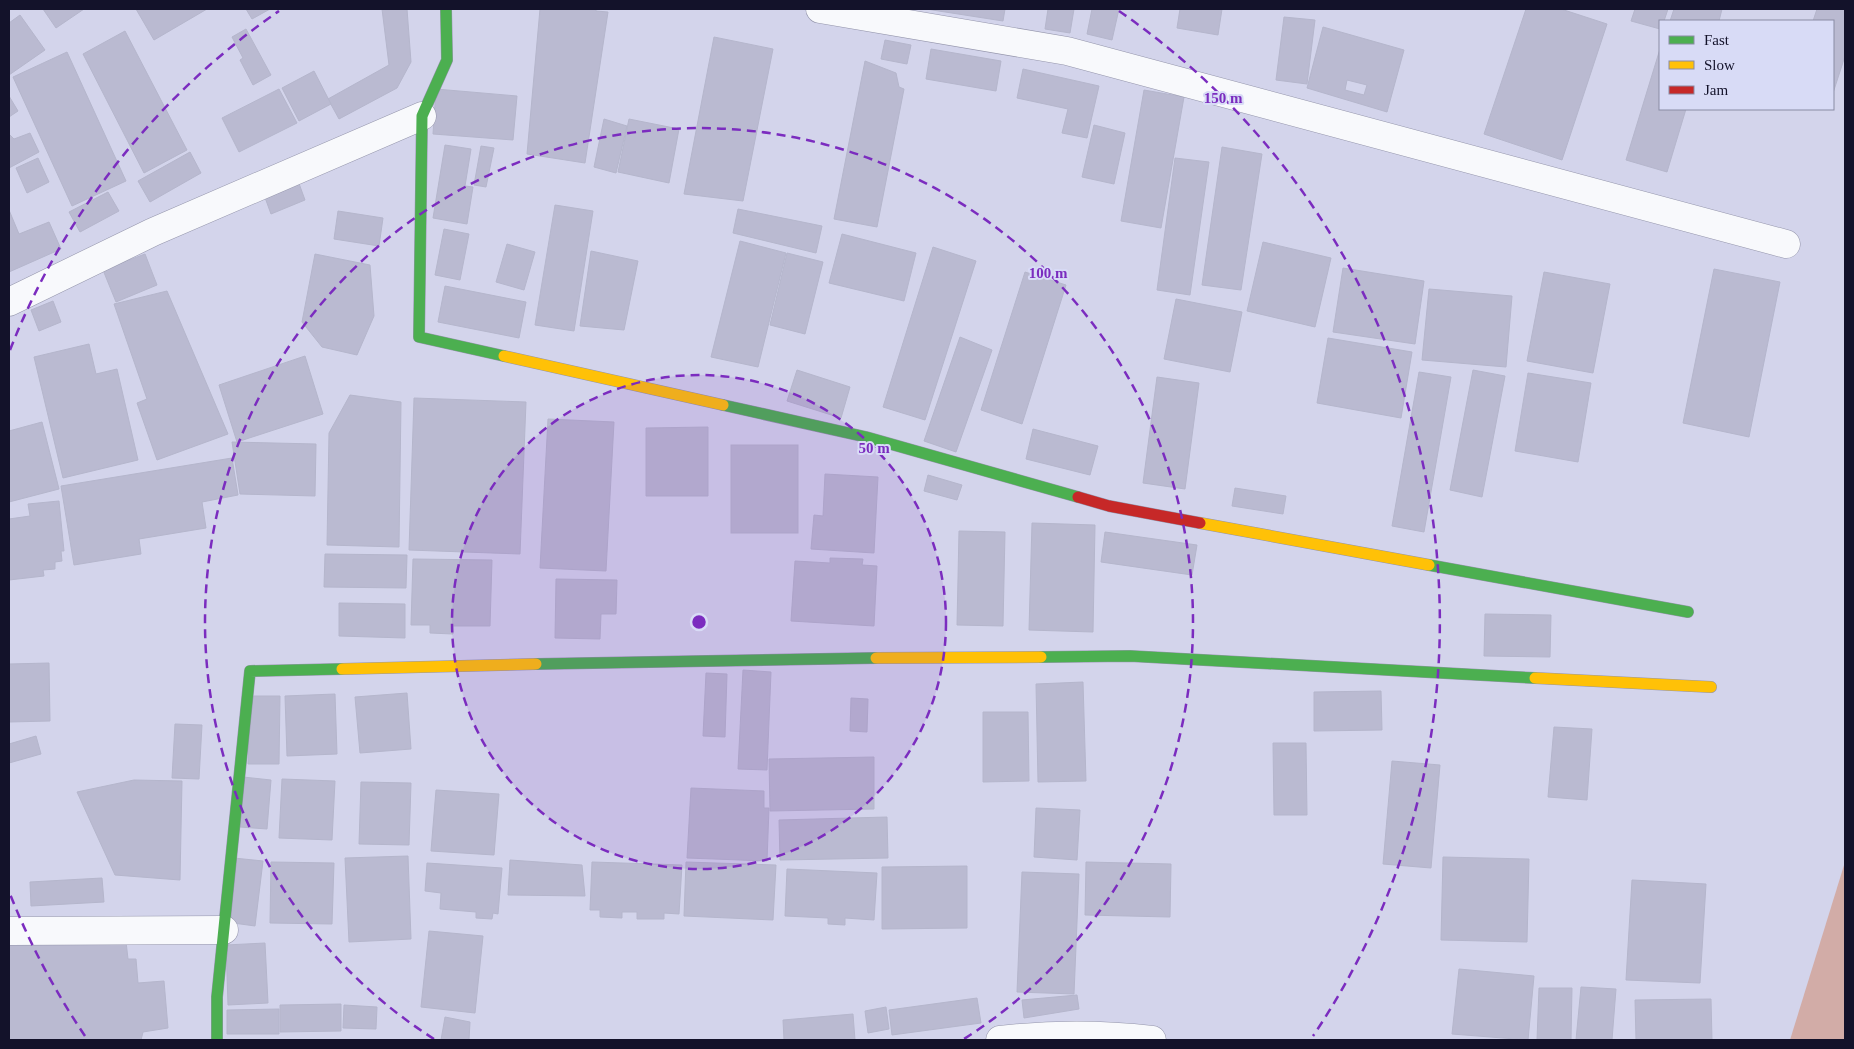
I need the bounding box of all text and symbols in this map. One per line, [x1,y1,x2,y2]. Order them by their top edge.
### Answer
legend [1659,20,1834,110]
text: Fast [1704,32,1730,48]
text: Slow [1704,57,1735,73]
text: Jam [1704,82,1728,98]
text: 150 m [1204,90,1243,106]
text: 100 m [1029,265,1068,281]
text: 50 m [858,440,890,456]
centre of rings [690,613,708,631]

